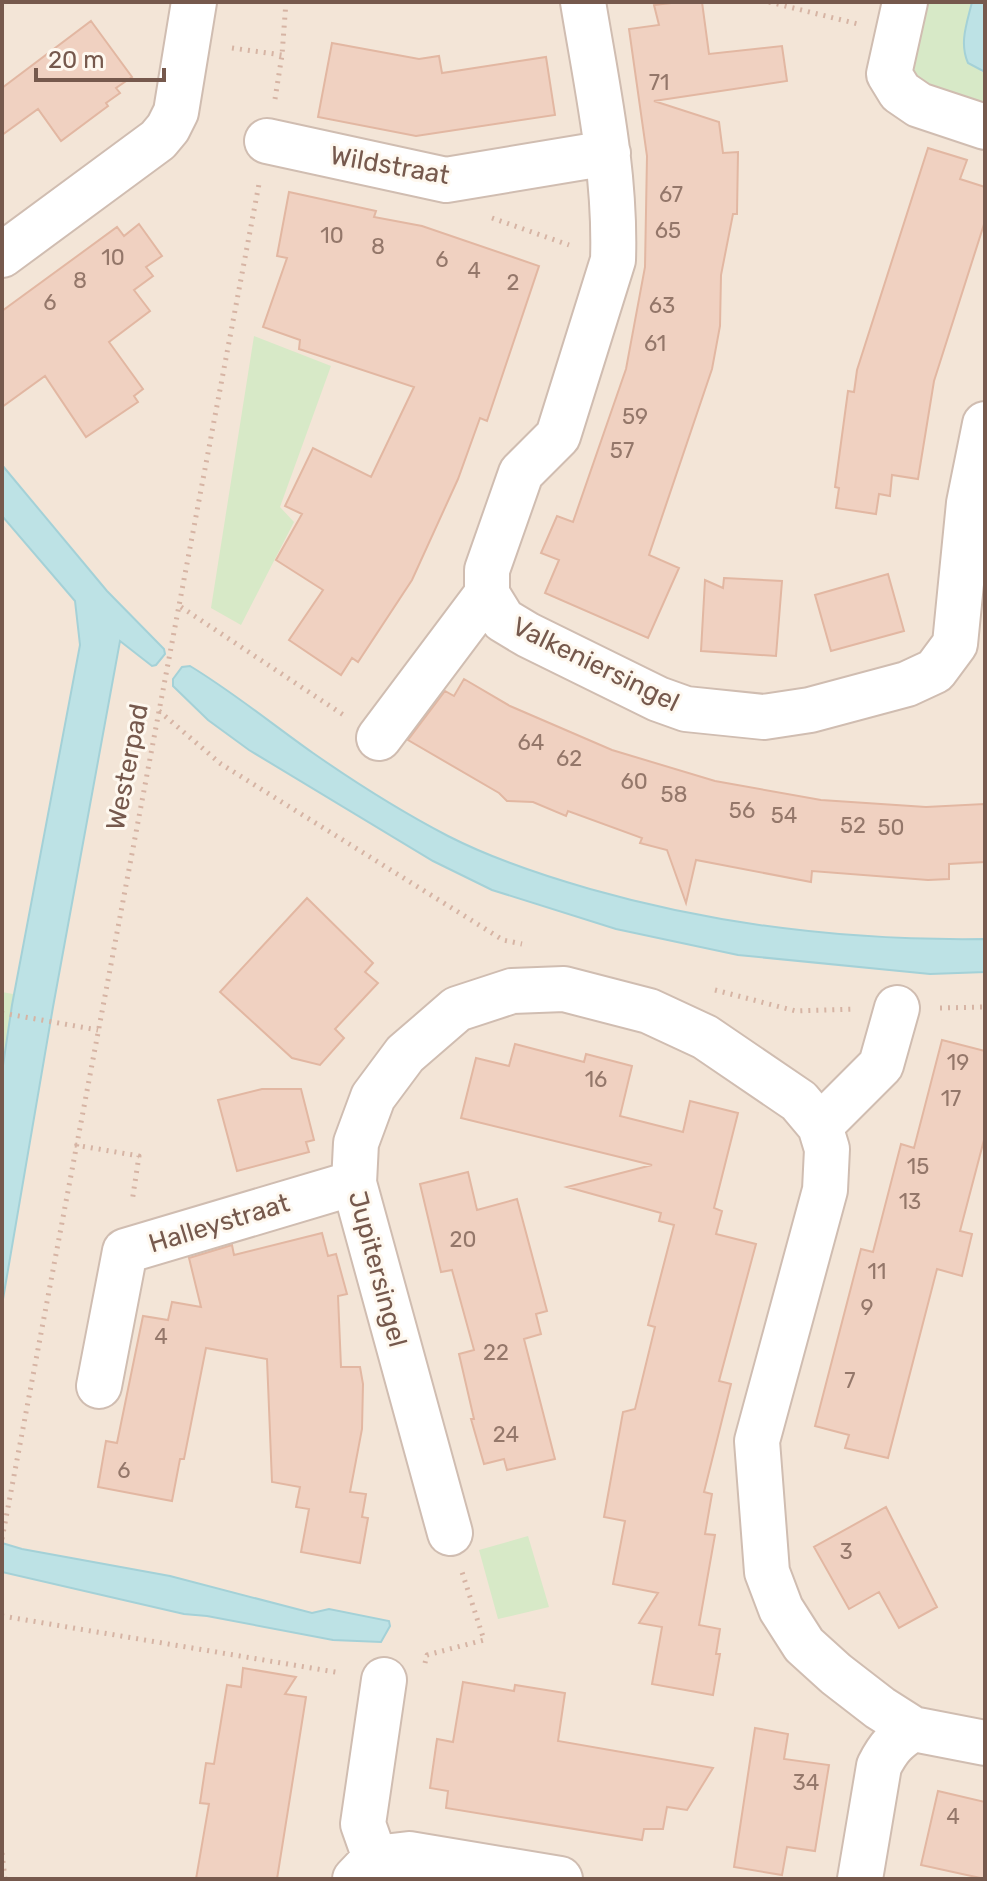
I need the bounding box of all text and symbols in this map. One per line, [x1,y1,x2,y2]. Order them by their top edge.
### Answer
scale bar [36,32,164,82]
text: 20 m [48,46,105,74]
house number: 71 [649,69,669,96]
street label: Wildstraat [328,140,452,191]
house number: 67 [659,181,683,208]
house number: 65 [655,217,681,244]
house number: 10 [320,222,344,249]
house number: 8 [371,233,385,260]
house number: 10 [101,244,125,271]
house number: 6 [435,246,449,273]
house number: 4 [467,257,481,284]
house number: 8 [73,267,87,294]
house number: 2 [507,269,519,296]
house number: 6 [43,289,57,316]
house number: 63 [649,292,675,319]
house number: 61 [644,330,666,357]
house number: 59 [622,403,648,430]
house number: 57 [610,437,634,464]
street label: Valkeniersingel [507,611,684,718]
street label: Westerpad [100,701,155,833]
house number: 64 [518,729,544,756]
house number: 62 [556,745,582,772]
house number: 60 [620,768,648,795]
house number: 58 [660,781,688,808]
house number: 56 [729,797,755,824]
house number: 54 [771,802,797,829]
house number: 52 [840,812,866,839]
house number: 50 [877,814,905,841]
house number: 19 [947,1049,969,1076]
house number: 16 [585,1066,607,1093]
house number: 17 [941,1085,961,1112]
house number: 15 [907,1153,929,1180]
street label: Halleystraat [145,1187,293,1260]
street label: Jupitersingel [342,1188,413,1350]
house number: 13 [899,1188,921,1215]
house number: 20 [450,1226,476,1253]
house number: 11 [868,1258,886,1285]
house number: 9 [860,1294,874,1321]
house number: 4 [154,1323,168,1350]
house number: 22 [483,1339,509,1366]
house number: 7 [844,1367,856,1394]
house number: 24 [493,1421,519,1448]
house number: 6 [117,1457,131,1484]
house number: 3 [839,1538,853,1565]
house number: 34 [793,1769,819,1796]
house number: 4 [946,1803,960,1830]

